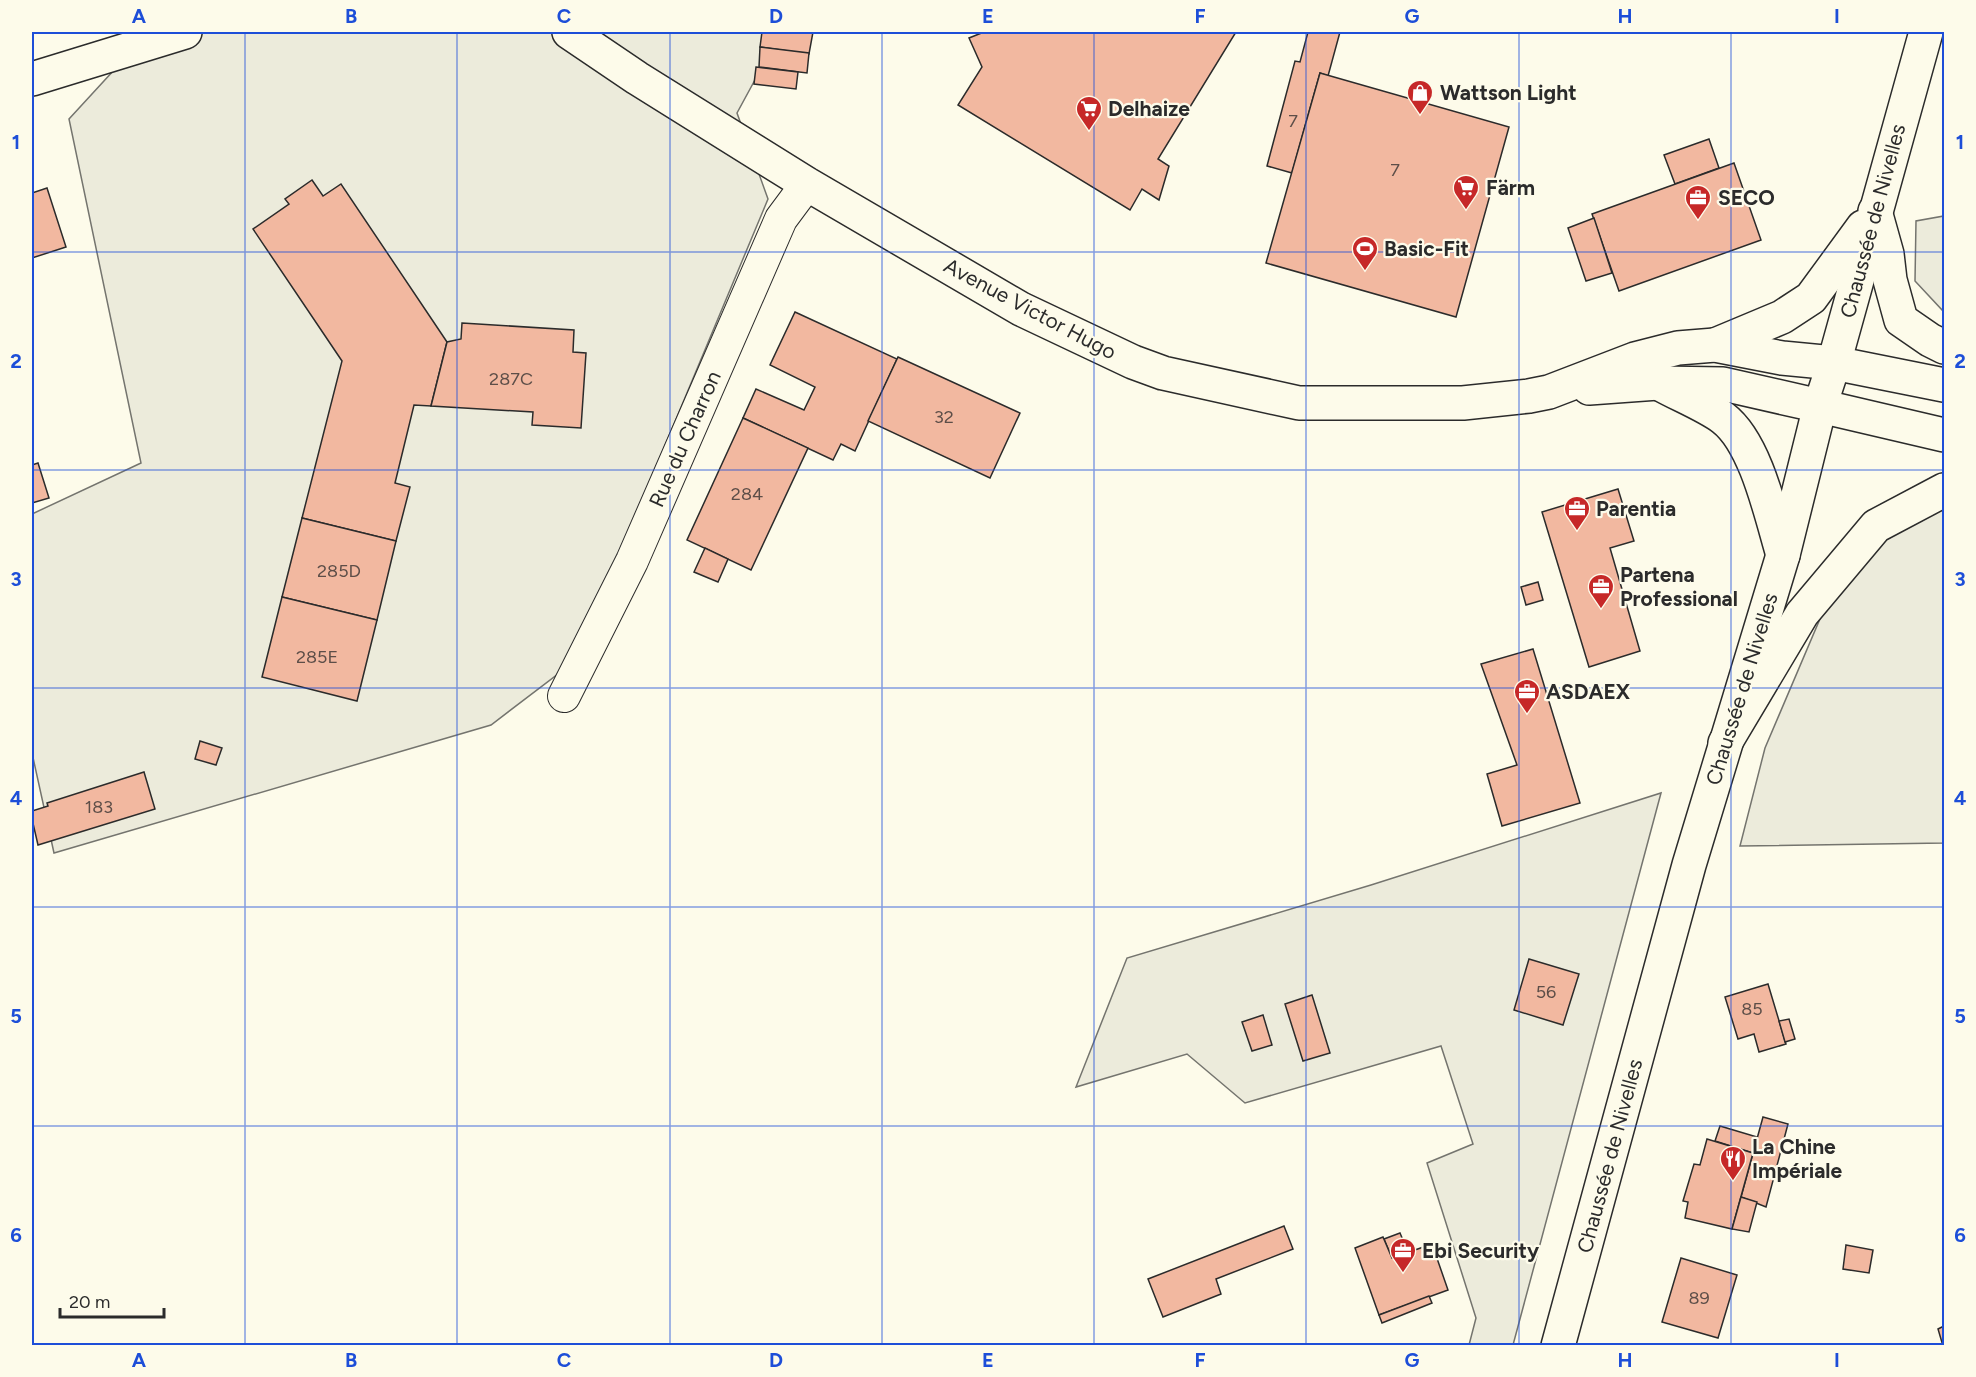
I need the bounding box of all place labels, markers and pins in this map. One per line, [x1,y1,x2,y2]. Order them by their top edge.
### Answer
shop icon: Wattson Light [1405,78,1435,116]
place label: Wattson Light [1440,80,1577,105]
supermarket icon: Delhaize [1074,94,1104,132]
place label: Delhaize [1108,96,1190,121]
supermarket icon: Färm [1451,173,1481,211]
place label: Färm [1486,175,1535,200]
office icon: SECO [1683,183,1713,221]
place label: SECO [1718,185,1775,210]
sports icon: Basic-Fit [1350,234,1380,272]
place label: Basic-Fit [1384,236,1469,261]
office icon: Parentia [1562,494,1592,532]
place label: Parentia [1596,496,1676,521]
place label: Partena Professional [1620,562,1738,611]
office icon: Partena Professional [1586,572,1616,610]
office icon: ASDAEX [1512,677,1542,715]
place label: ASDAEX [1546,679,1631,704]
place label: La Chine Impériale [1752,1134,1843,1183]
restaurant icon: La Chine Impériale [1718,1144,1748,1182]
office icon: Ebi Security [1388,1236,1418,1274]
place label: Ebi Security [1422,1238,1540,1263]

